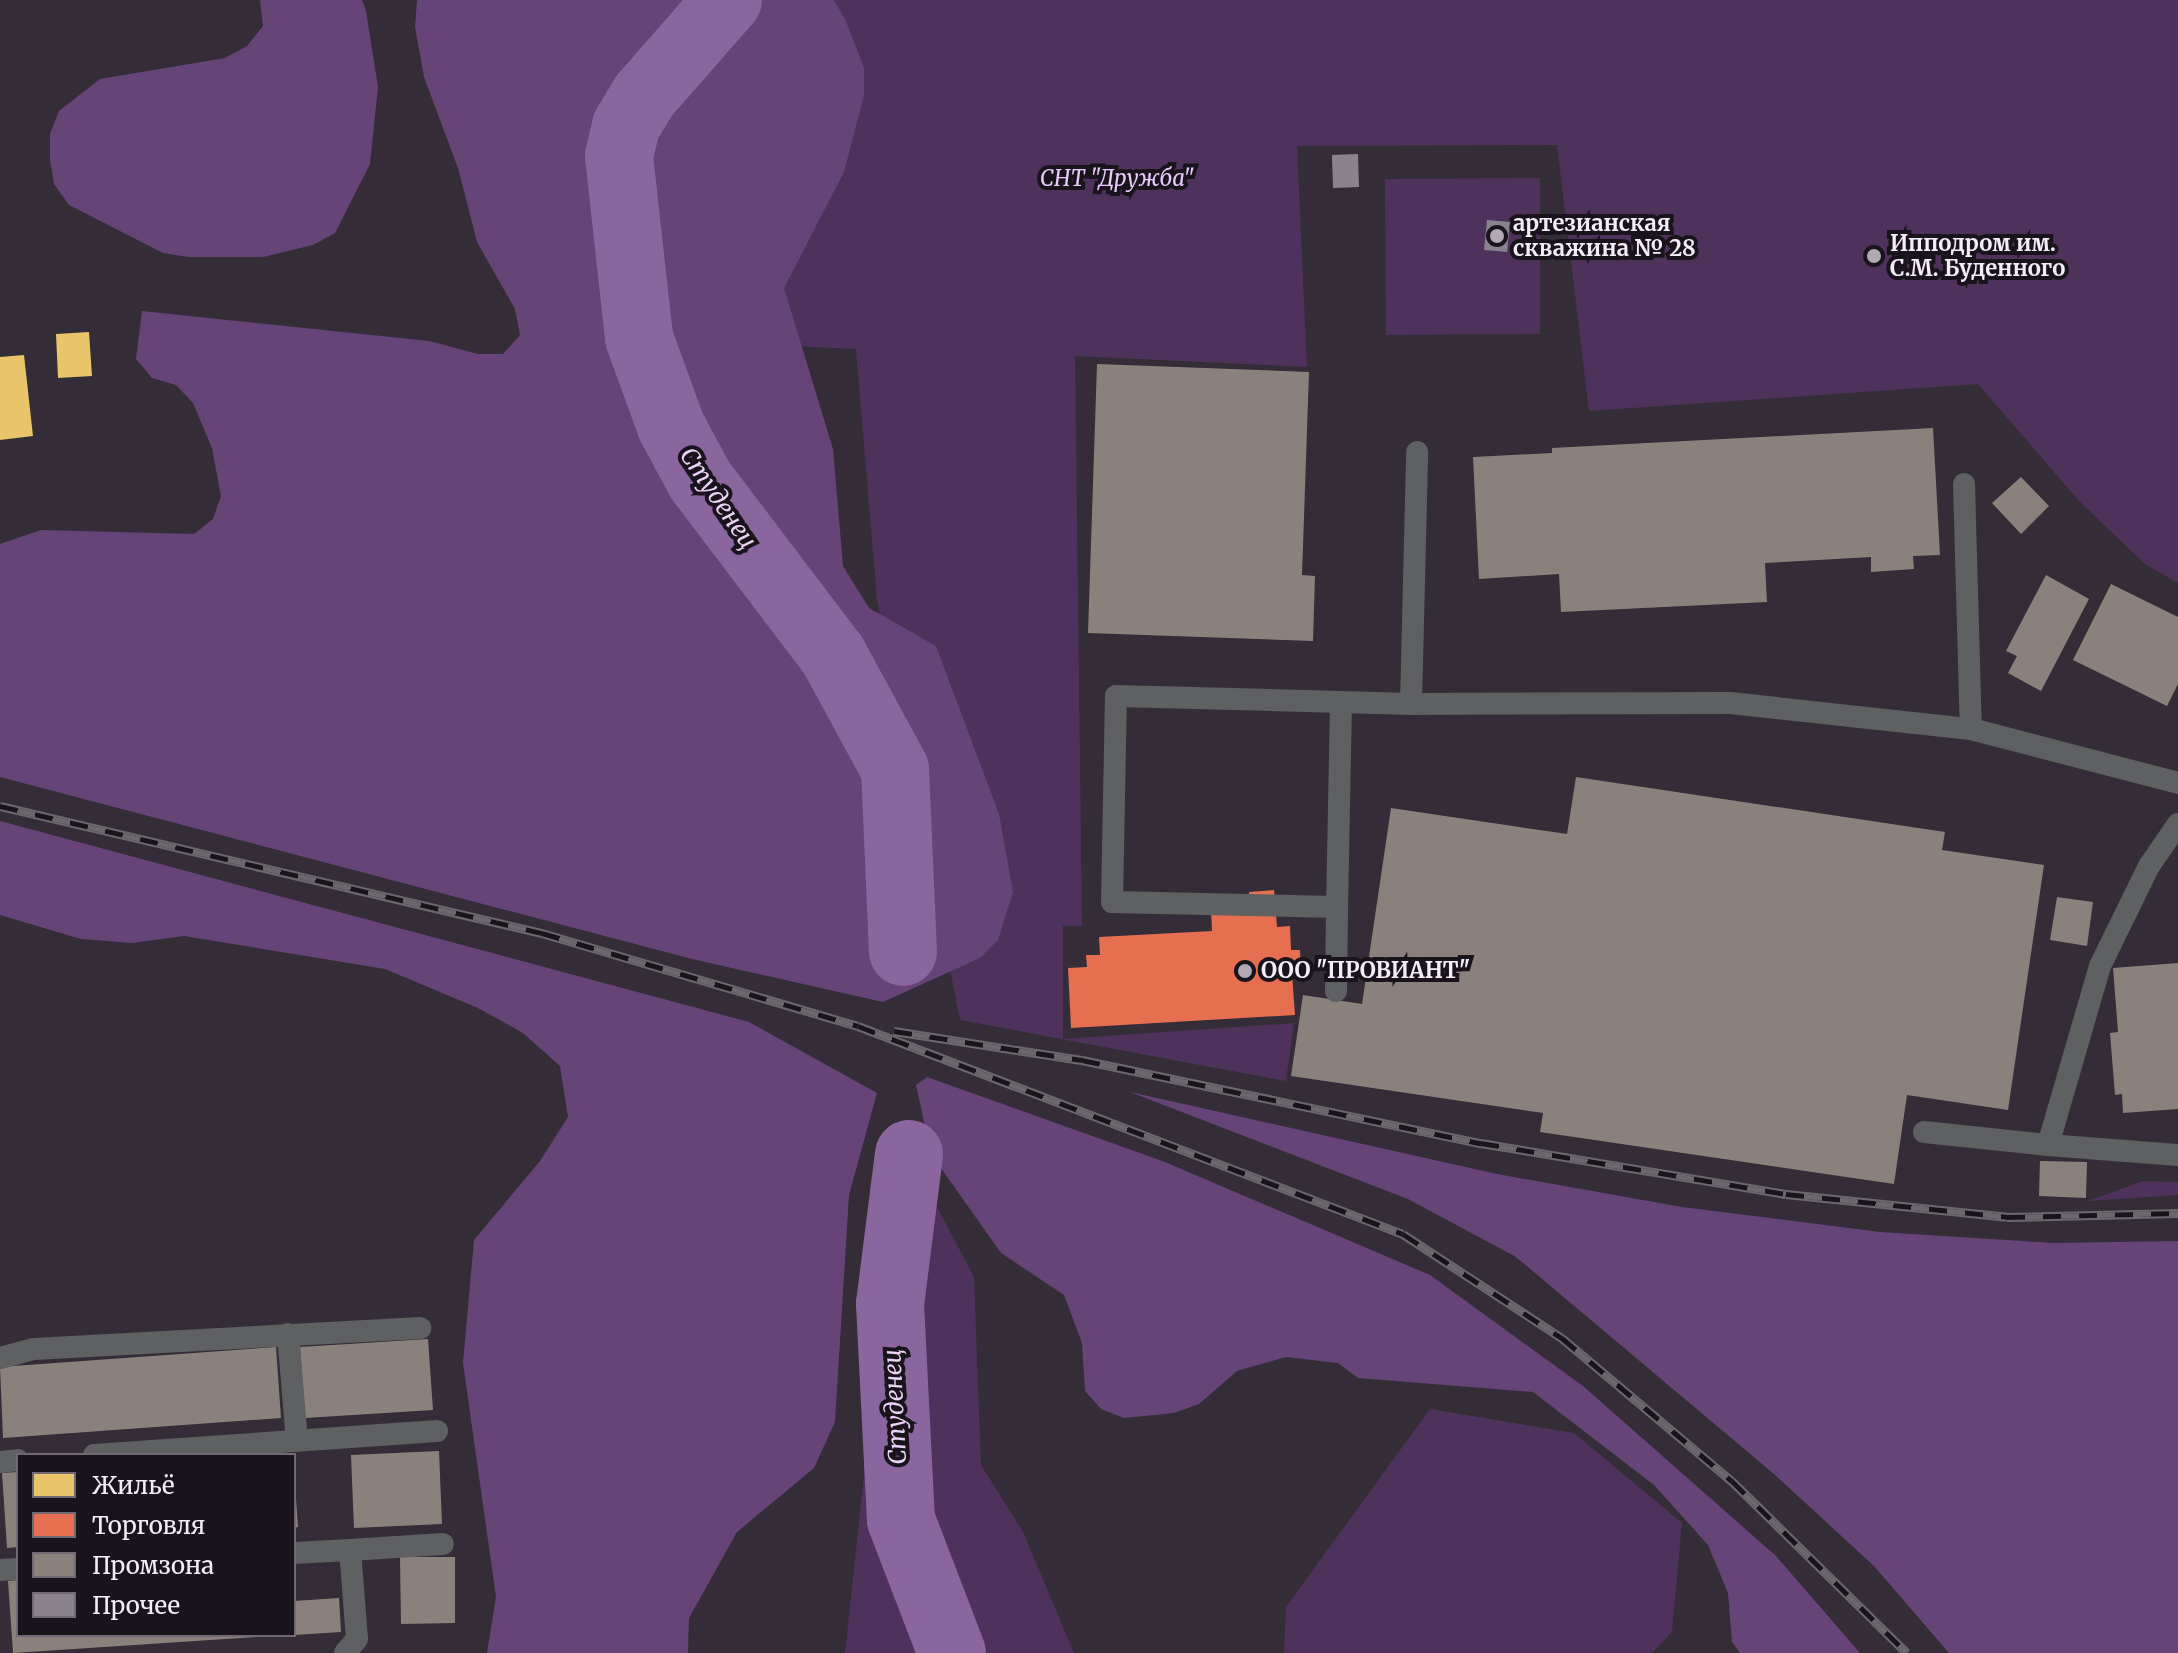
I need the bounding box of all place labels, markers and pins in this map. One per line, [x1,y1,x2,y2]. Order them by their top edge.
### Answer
place label: артезианская скважина № 28 [1513,210,1696,262]
marker: артезианская скважина № 28 [1488,227,1506,245]
place label: Ипподром им. С.М. Буденного [1890,230,2065,282]
marker: Ипподром им. С.М. Буденного [1865,247,1883,265]
place label: ООО "ПРОВИАНТ" [1261,958,1470,984]
marker: ООО "ПРОВИАНТ" [1236,962,1254,980]

